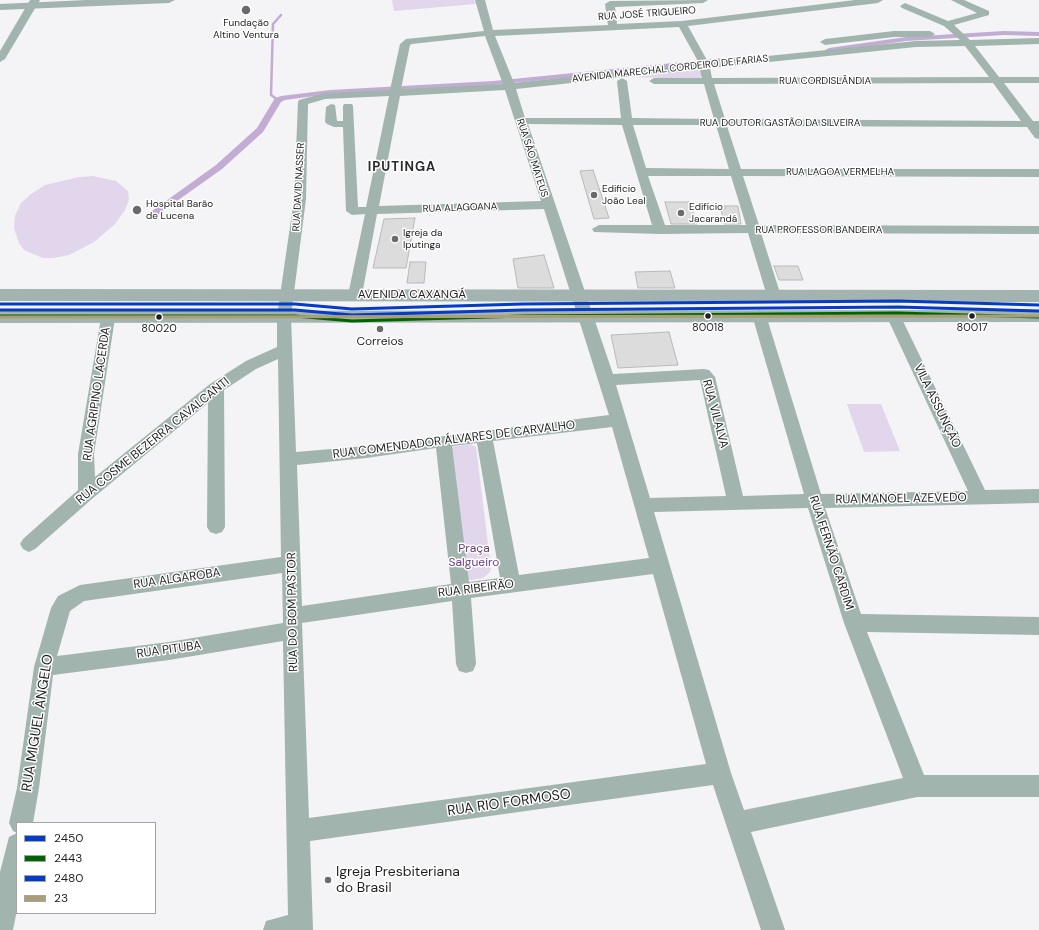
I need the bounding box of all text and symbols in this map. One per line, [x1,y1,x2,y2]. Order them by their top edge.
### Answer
marker: Fundação Altino Ventura [240,4,252,16]
street label: RUA JOSÉ TRIGUEIRO [598,5,696,23]
place label: Fundação Altino Ventura [213,17,279,40]
street label: AVENIDA MARECHAL CORDEIRO DE FARIAS [571,53,769,85]
street label: RUA CORDISLÂNDIA [779,75,871,87]
street label: RUA SÃO MATEUS [514,117,550,199]
street label: RUA DOUTOR GASTÃO DA SILVEIRA [700,117,860,129]
street label: RUA DAVID NASSER [291,142,307,232]
district label: IPUTINGA [368,160,436,176]
street label: RUA LAGOA VERMELHA [786,166,894,178]
place label: Edificio João Leal [602,183,645,206]
marker: Edificio João Leal [589,190,599,200]
place label: Hospital Barão de Lucena [146,198,213,222]
street label: RUA ALAGOANA [422,201,498,215]
place label: Edifício Jacarandá [689,201,737,224]
marker: Hospital Barão de Lucena [131,204,143,216]
marker: Edifício Jacarandá [676,208,686,218]
street label: RUA PROFESSOR BANDEIRA [756,224,882,236]
place label: Igreja da Iputinga [403,227,442,250]
marker: Igreja da Iputinga [390,234,400,244]
street label: AVENIDA CAXANGÁ [358,288,466,302]
marker: 80018 [703,311,713,321]
marker: 80017 [967,311,977,321]
marker: 80020 [154,312,164,322]
place label: 80018 [692,321,724,335]
place label: 80017 [956,321,988,335]
place label: 80020 [141,322,177,336]
marker: Correios [375,324,385,334]
street label: RUA AGRIPINO LACERDA [80,326,114,462]
place label: Correios [356,335,404,349]
street label: VILA ASSUNÇÃO [910,362,964,450]
street label: RUA COSME BEZERRA CAVALCANTI [73,375,233,507]
street label: RUA VILALVA [699,378,731,450]
street label: RUA COMENDADOR ÁLVARES DE CARVALHO [332,418,576,462]
street label: RUA MANOEL AZEVEDO [835,491,967,507]
street label: RUA FERNÃO CARDIM [806,494,856,612]
park label: Praça Salgueiro [449,542,499,570]
street label: RUA DO BOM PASTOR [285,552,301,672]
street label: RUA ALGAROBA [133,566,221,592]
street label: RUA RIBEIRÃO [437,577,515,601]
street label: RUA PITUBA [136,638,202,662]
street label: RUA MIGUEL ÂNGELO [19,653,57,793]
street label: RUA RIO FORMOSO [446,786,572,820]
legend [16,822,156,914]
text: 2450 [54,830,84,846]
text: 2443 [54,850,82,866]
place label: Igreja Presbiteriana do Brasil [336,864,460,896]
text: 2480 [54,870,84,886]
marker: Igreja Presbiteriana do Brasil [323,875,333,885]
text: 23 [54,890,68,906]

